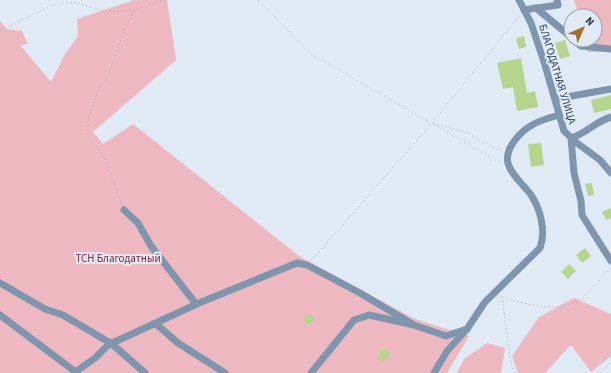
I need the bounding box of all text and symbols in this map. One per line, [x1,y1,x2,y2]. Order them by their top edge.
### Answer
north arrow [563,8,603,48]
text: N [582,13,598,29]
street label: БЛАГОДАТНАЯ УЛИЦА [535,22,580,126]
park label: ТСН Благодатный [75,251,161,266]

